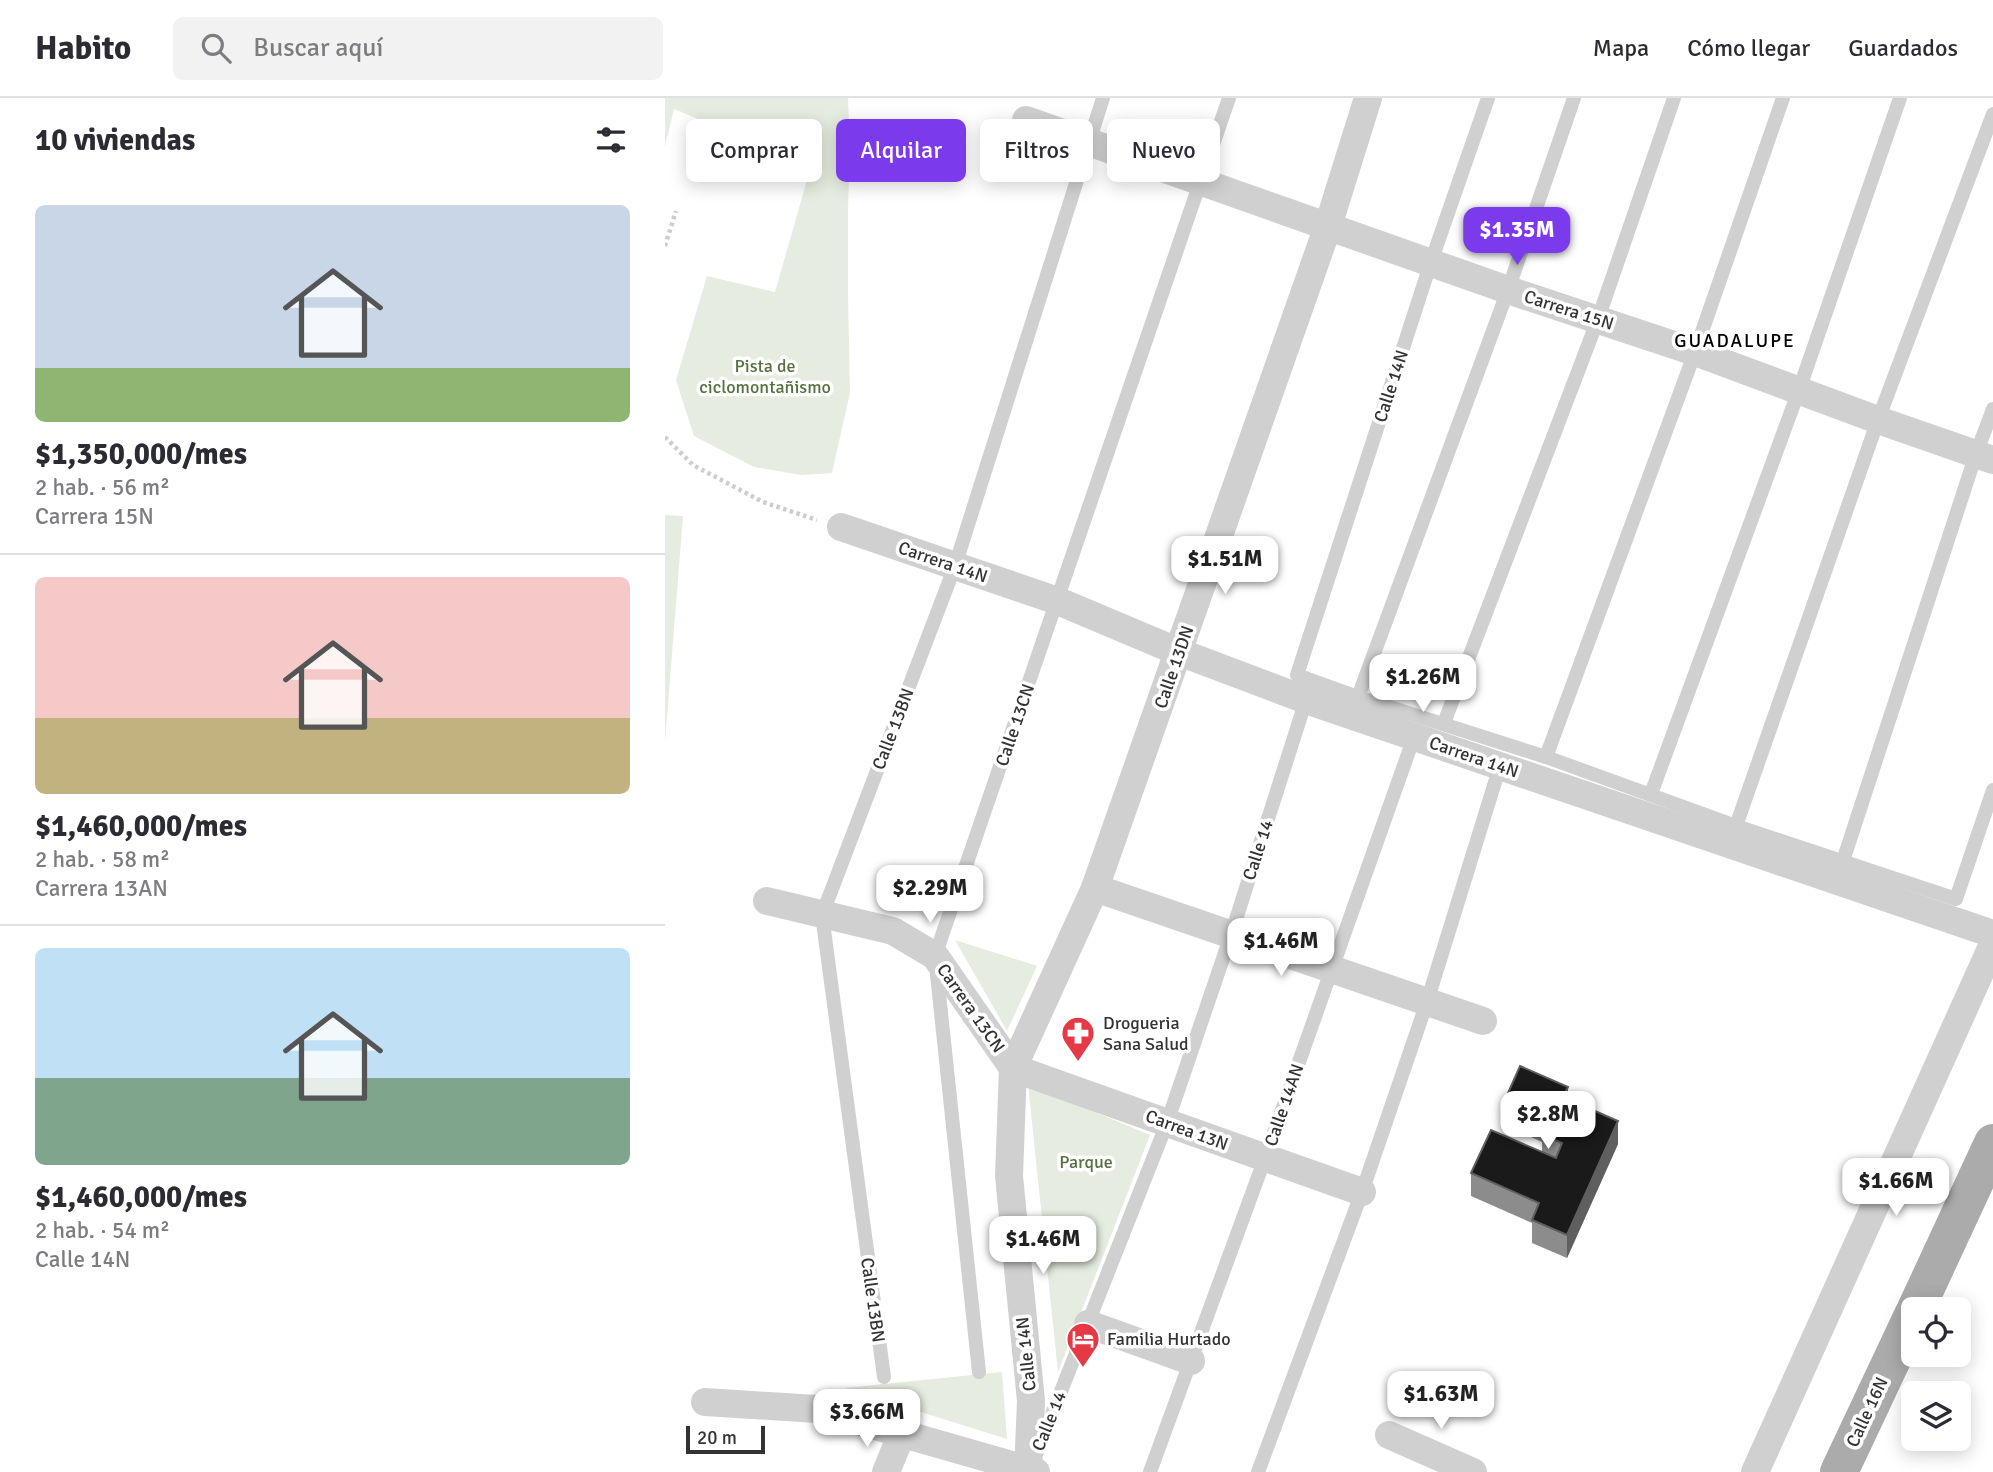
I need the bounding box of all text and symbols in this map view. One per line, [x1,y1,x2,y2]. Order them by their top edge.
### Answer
search box [173,17,663,80]
text: Habito [35,28,131,69]
icon: search [197,29,235,67]
text: Buscar aquí [253,32,383,64]
text: Mapa [1593,33,1649,63]
text: Cómo llegar [1687,33,1810,63]
text: Guardados [1848,33,1958,63]
chip: Comprar [686,119,822,182]
chip: Alquilar [836,119,966,182]
chip: Filtros [980,119,1093,182]
chip: Nuevo [1107,119,1220,182]
icon: filters [592,121,630,159]
text: 10 viviendas [35,122,195,159]
pin: $1.35M [1460,208,1574,267]
text: $1.35M [1479,215,1555,244]
icon: home [270,250,396,376]
street label: Carrera 15N [1521,285,1617,335]
district label: GUADALUPE [1674,329,1796,353]
street label: Calle 14N [1369,347,1413,425]
park label: Pista de ciclomontañismo [699,355,831,398]
text: $1,350,000/mes [35,436,247,473]
text: 2 hab. · 56 m² [35,473,170,502]
text: Carrera 15N [35,502,154,531]
street label: Carrera 14N [895,536,991,588]
pin: $1.51M [1168,536,1282,596]
text: $1.51M [1187,544,1263,573]
icon: home [270,622,396,748]
street label: Calle 13DN [1150,623,1198,711]
pin: $1.26M [1366,654,1480,714]
text: $1.26M [1385,662,1461,691]
street label: Calle 13CN [991,681,1039,769]
street label: Calle 13BN [867,685,919,773]
street label: Carrera 14N [1426,731,1522,783]
text: $1,460,000/mes [35,808,247,845]
street label: Calle 14 [1238,817,1278,883]
text: 2 hab. · 58 m² [35,845,170,874]
pin: $2.29M [873,866,987,925]
text: $2.29M [892,873,968,902]
text: Carrera 13AN [35,874,168,903]
pin: $1.46M [1224,918,1338,978]
text: $1.46M [1243,926,1319,955]
street label: Carrera 13CN [932,959,1010,1057]
icon: home [270,993,396,1119]
place label: Drogueria Sana Salud [1103,1012,1189,1055]
pharmacy icon: Drogueria Sana Salud [1059,1014,1097,1063]
street label: Calle 14AN [1260,1061,1308,1149]
pin: $2.8M [1499,1091,1597,1151]
text: $2.8M [1516,1099,1580,1128]
street label: Carrea 13N [1143,1105,1231,1155]
park label: Parque [1059,1151,1113,1173]
pin: $1.66M [1839,1158,1953,1218]
text: $1.66M [1858,1166,1934,1195]
text: $1,460,000/mes [35,1179,247,1216]
text: 2 hab. · 54 m² [35,1216,170,1245]
pin: $1.46M [986,1216,1100,1276]
text: $1.46M [1005,1224,1081,1253]
text: Calle 14N [35,1245,130,1274]
street label: Calle 13BN [856,1256,890,1344]
map controls [1901,1297,1971,1451]
button: locate [1901,1297,1971,1367]
street label: Calle 14N [1011,1316,1041,1392]
hotel icon: Familia Hurtado [1064,1320,1102,1369]
place label: Familia Hurtado [1107,1328,1231,1350]
pin: $1.63M [1384,1372,1498,1431]
street label: Calle 16N [1841,1373,1893,1451]
text: $1.63M [1403,1379,1479,1408]
button: layers [1901,1381,1971,1451]
street label: Calle 14 [1027,1388,1071,1454]
pin: $3.66M [810,1390,924,1449]
text: $3.66M [829,1397,905,1426]
scale bar [686,1423,765,1455]
text: 20 m [697,1426,737,1450]

